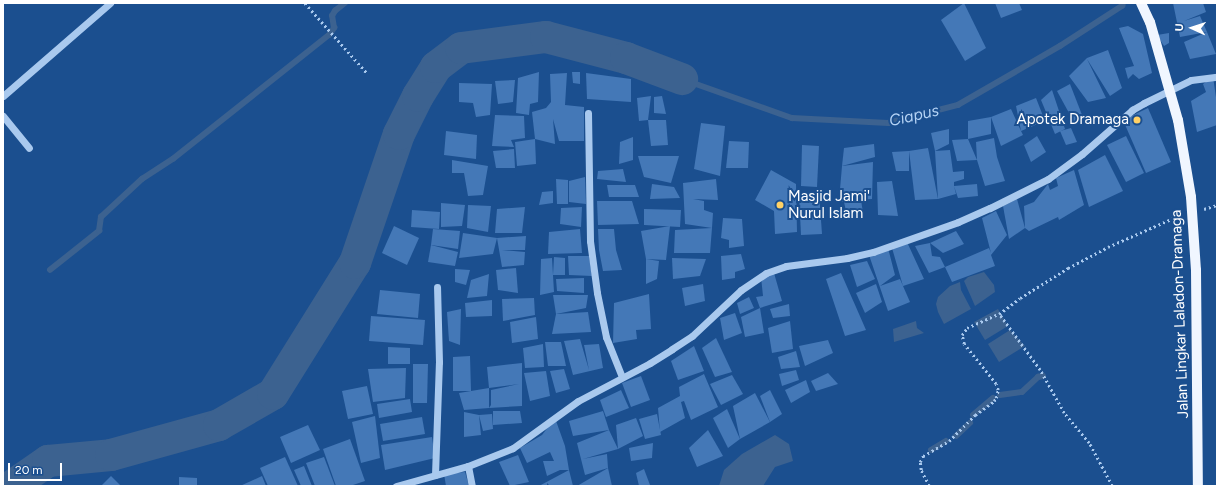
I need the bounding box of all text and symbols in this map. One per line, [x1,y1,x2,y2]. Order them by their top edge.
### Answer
north arrow [1172,8,1212,48]
text: U [1173,23,1186,32]
water label: Ciapus [887,101,941,131]
place label: Apotek Dramaga [1017,111,1129,129]
marker: Apotek Dramaga [1132,115,1142,125]
place label: Masjid Jami' Nurul Islam [788,187,870,222]
marker: Masjid Jami' Nurul Islam [775,200,785,210]
street label: Jalan Lingkar Laladon-Dramaga [1167,209,1193,419]
scale bar [10,455,64,481]
text: 20 m [15,463,43,477]

